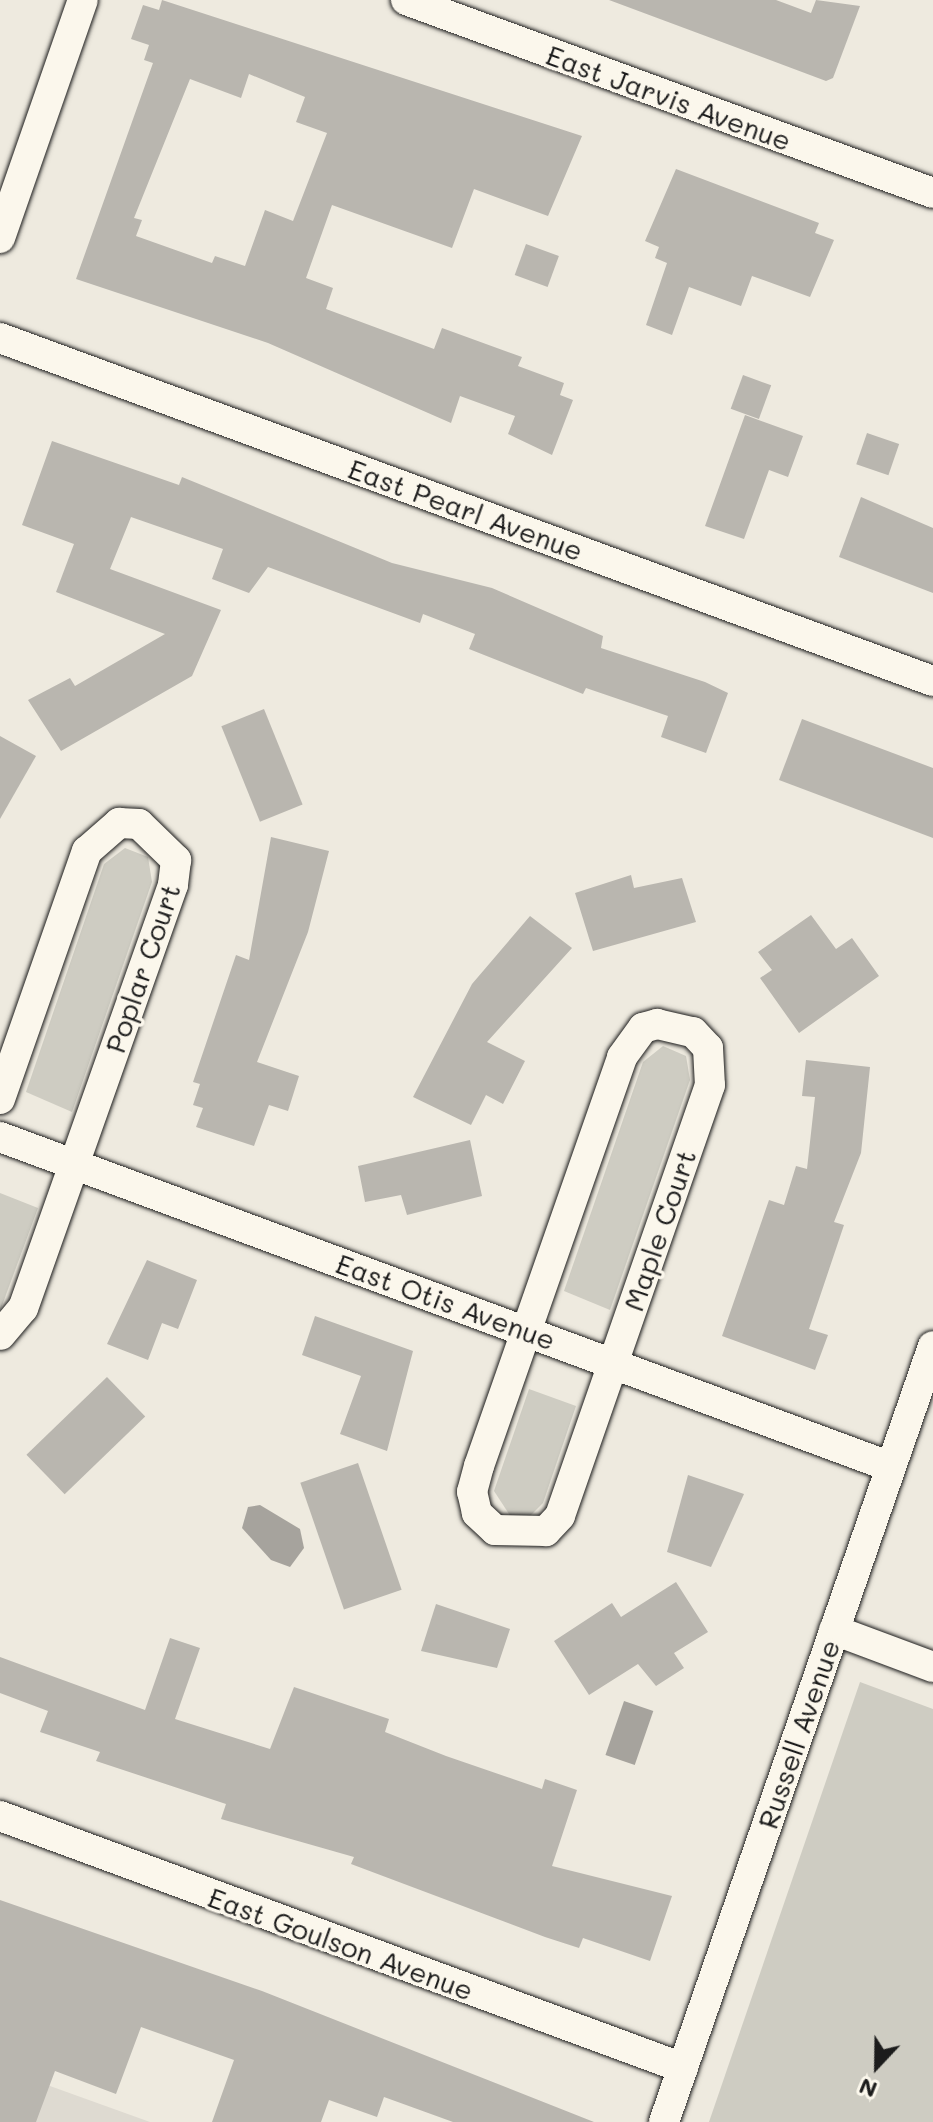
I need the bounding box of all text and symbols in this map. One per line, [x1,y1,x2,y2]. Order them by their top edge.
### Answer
street label: East Jarvis Avenue [542,37,796,157]
street label: East Pearl Avenue [344,451,588,567]
street label: Poplar Court [97,879,187,1057]
street label: Maple Court [616,1145,702,1315]
street label: East Otis Avenue [332,1246,560,1356]
street label: Russell Avenue [750,1635,846,1833]
street label: East Goulson Avenue [204,1879,478,2007]
north arrow [837,2026,917,2106]
text: N [855,2072,881,2105]

